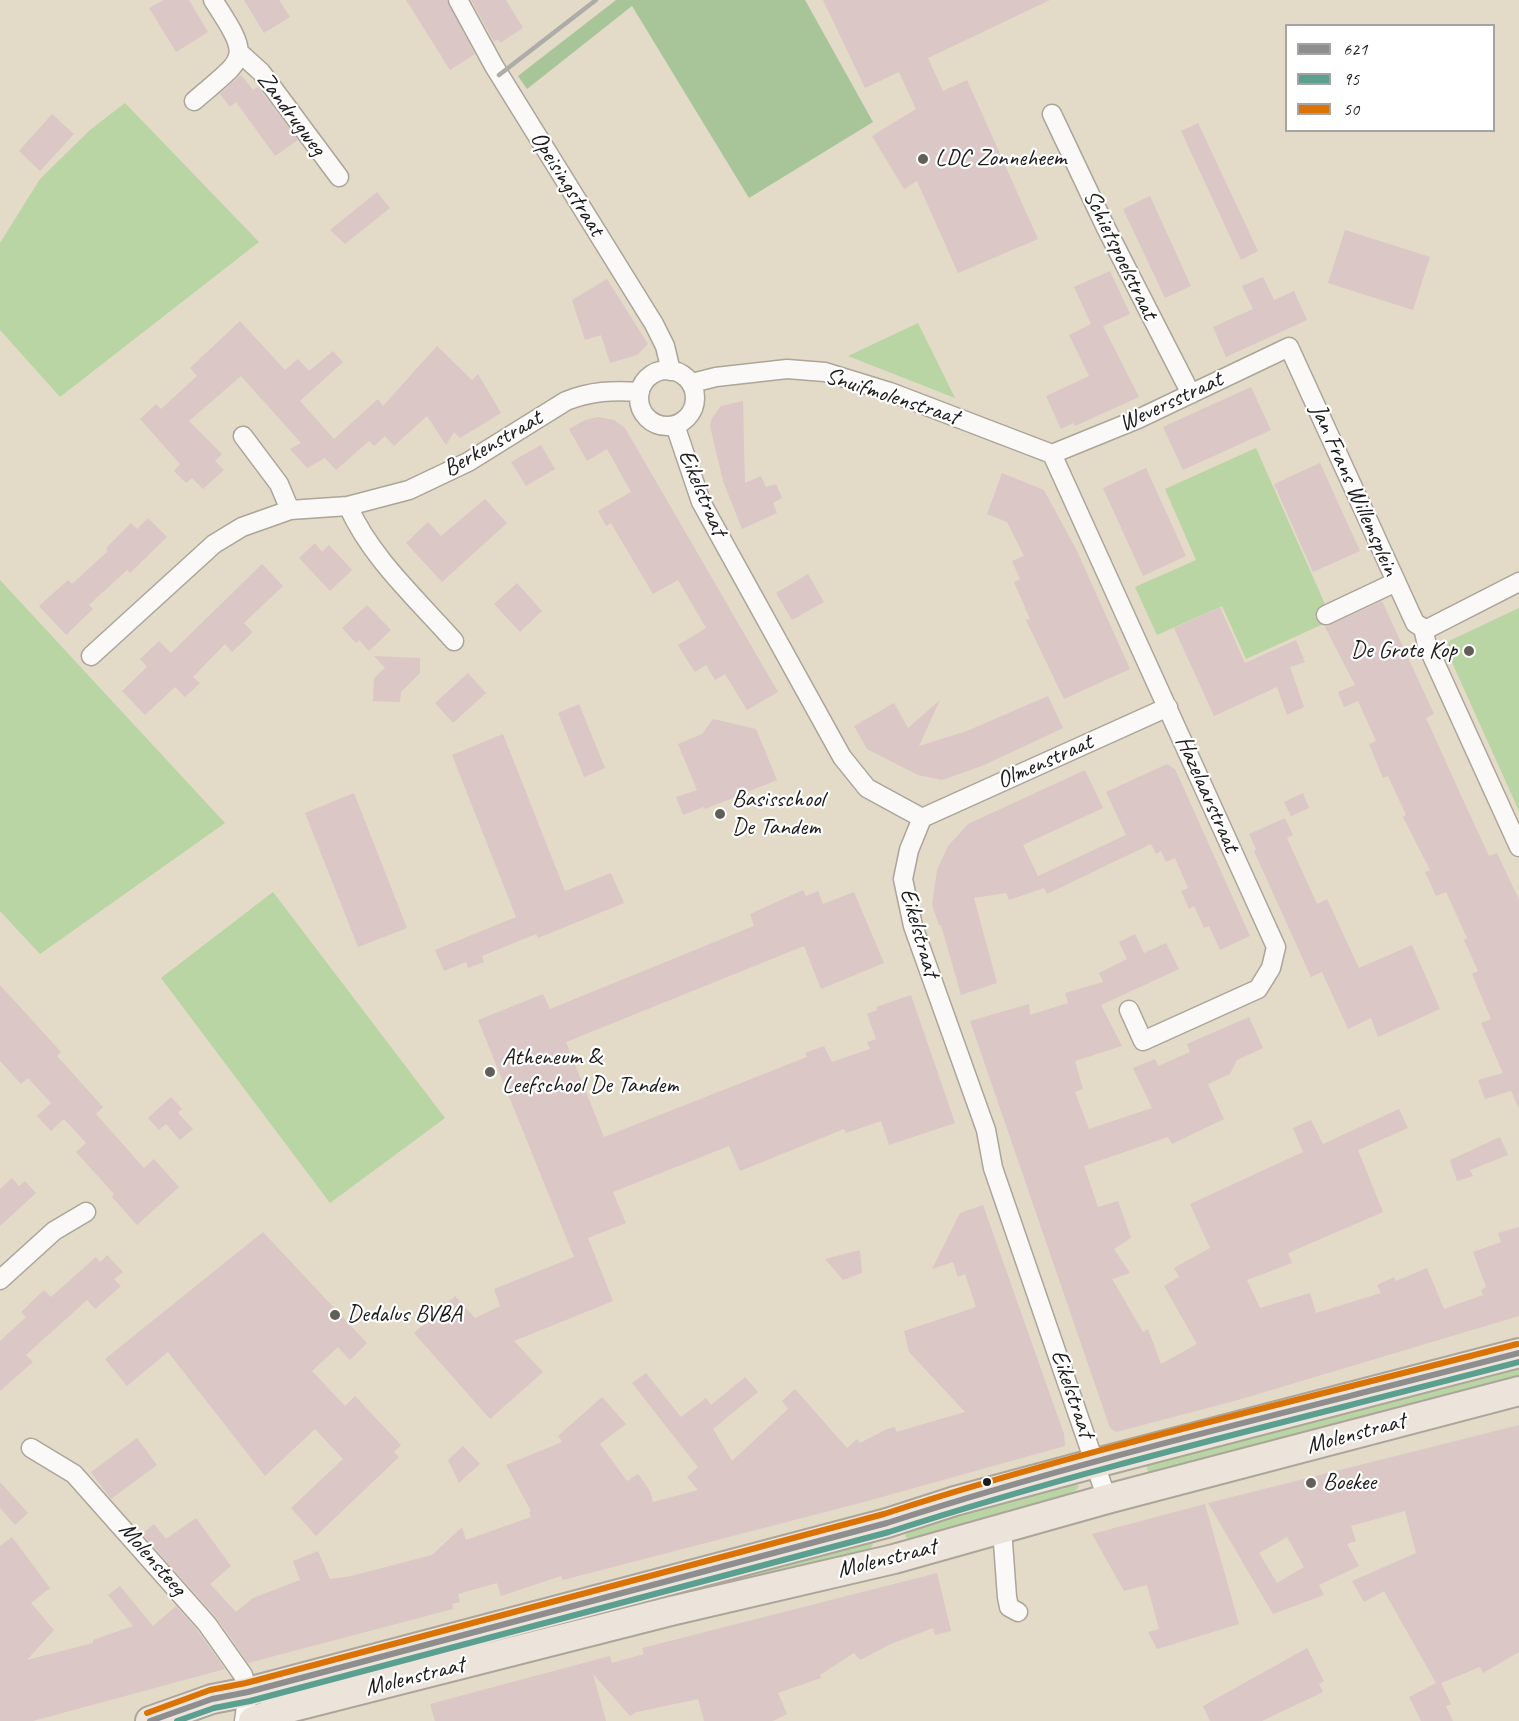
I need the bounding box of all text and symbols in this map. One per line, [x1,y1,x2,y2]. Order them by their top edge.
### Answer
legend [1285,24,1495,132]
text: 621 [1343,38,1367,60]
street label: Zandrugweg [250,66,332,162]
text: 95 [1343,68,1359,90]
text: 50 [1343,98,1359,120]
street label: Opeisingstraat [523,126,611,242]
place label: LDC Zonneheem [935,145,1066,173]
marker: LDC Zonneheem [916,152,930,166]
street label: Schietspoelstraat [1076,186,1164,324]
street label: Snuifmolenstraat [822,362,962,432]
street label: Weversstraat [1115,366,1227,438]
street label: Jan Frans Willemsplein [1303,400,1405,580]
street label: Berkenstraat [438,404,548,484]
street label: Eikelstraat [671,446,733,540]
place label: De Grote Kop [1351,637,1457,665]
marker: De Grote Kop [1462,644,1476,658]
street label: Olmenstraat [993,728,1097,796]
street label: Hazelaarstraat [1169,731,1245,857]
place label: Basisschool De Tandem [732,786,824,842]
marker: Basisschool De Tandem [713,807,727,821]
street label: Eikelstraat [893,885,945,981]
place label: Atheneum & Leefschool De Tandem [502,1044,678,1100]
marker: Atheneum & Leefschool De Tandem [483,1065,497,1079]
place label: Dedalus BVBA [347,1301,462,1329]
marker: Dedalus BVBA [328,1308,342,1322]
street label: Eikelstraat [1044,1346,1100,1442]
street label: Molenstraat [1303,1407,1409,1461]
place label: Boekee [1323,1469,1376,1497]
unlabelled marker [981,1476,993,1488]
marker: Boekee [1304,1476,1318,1490]
street label: Molensteeg [112,1516,192,1602]
street label: Molenstraat [834,1533,940,1585]
street label: Molenstraat [362,1651,468,1703]

